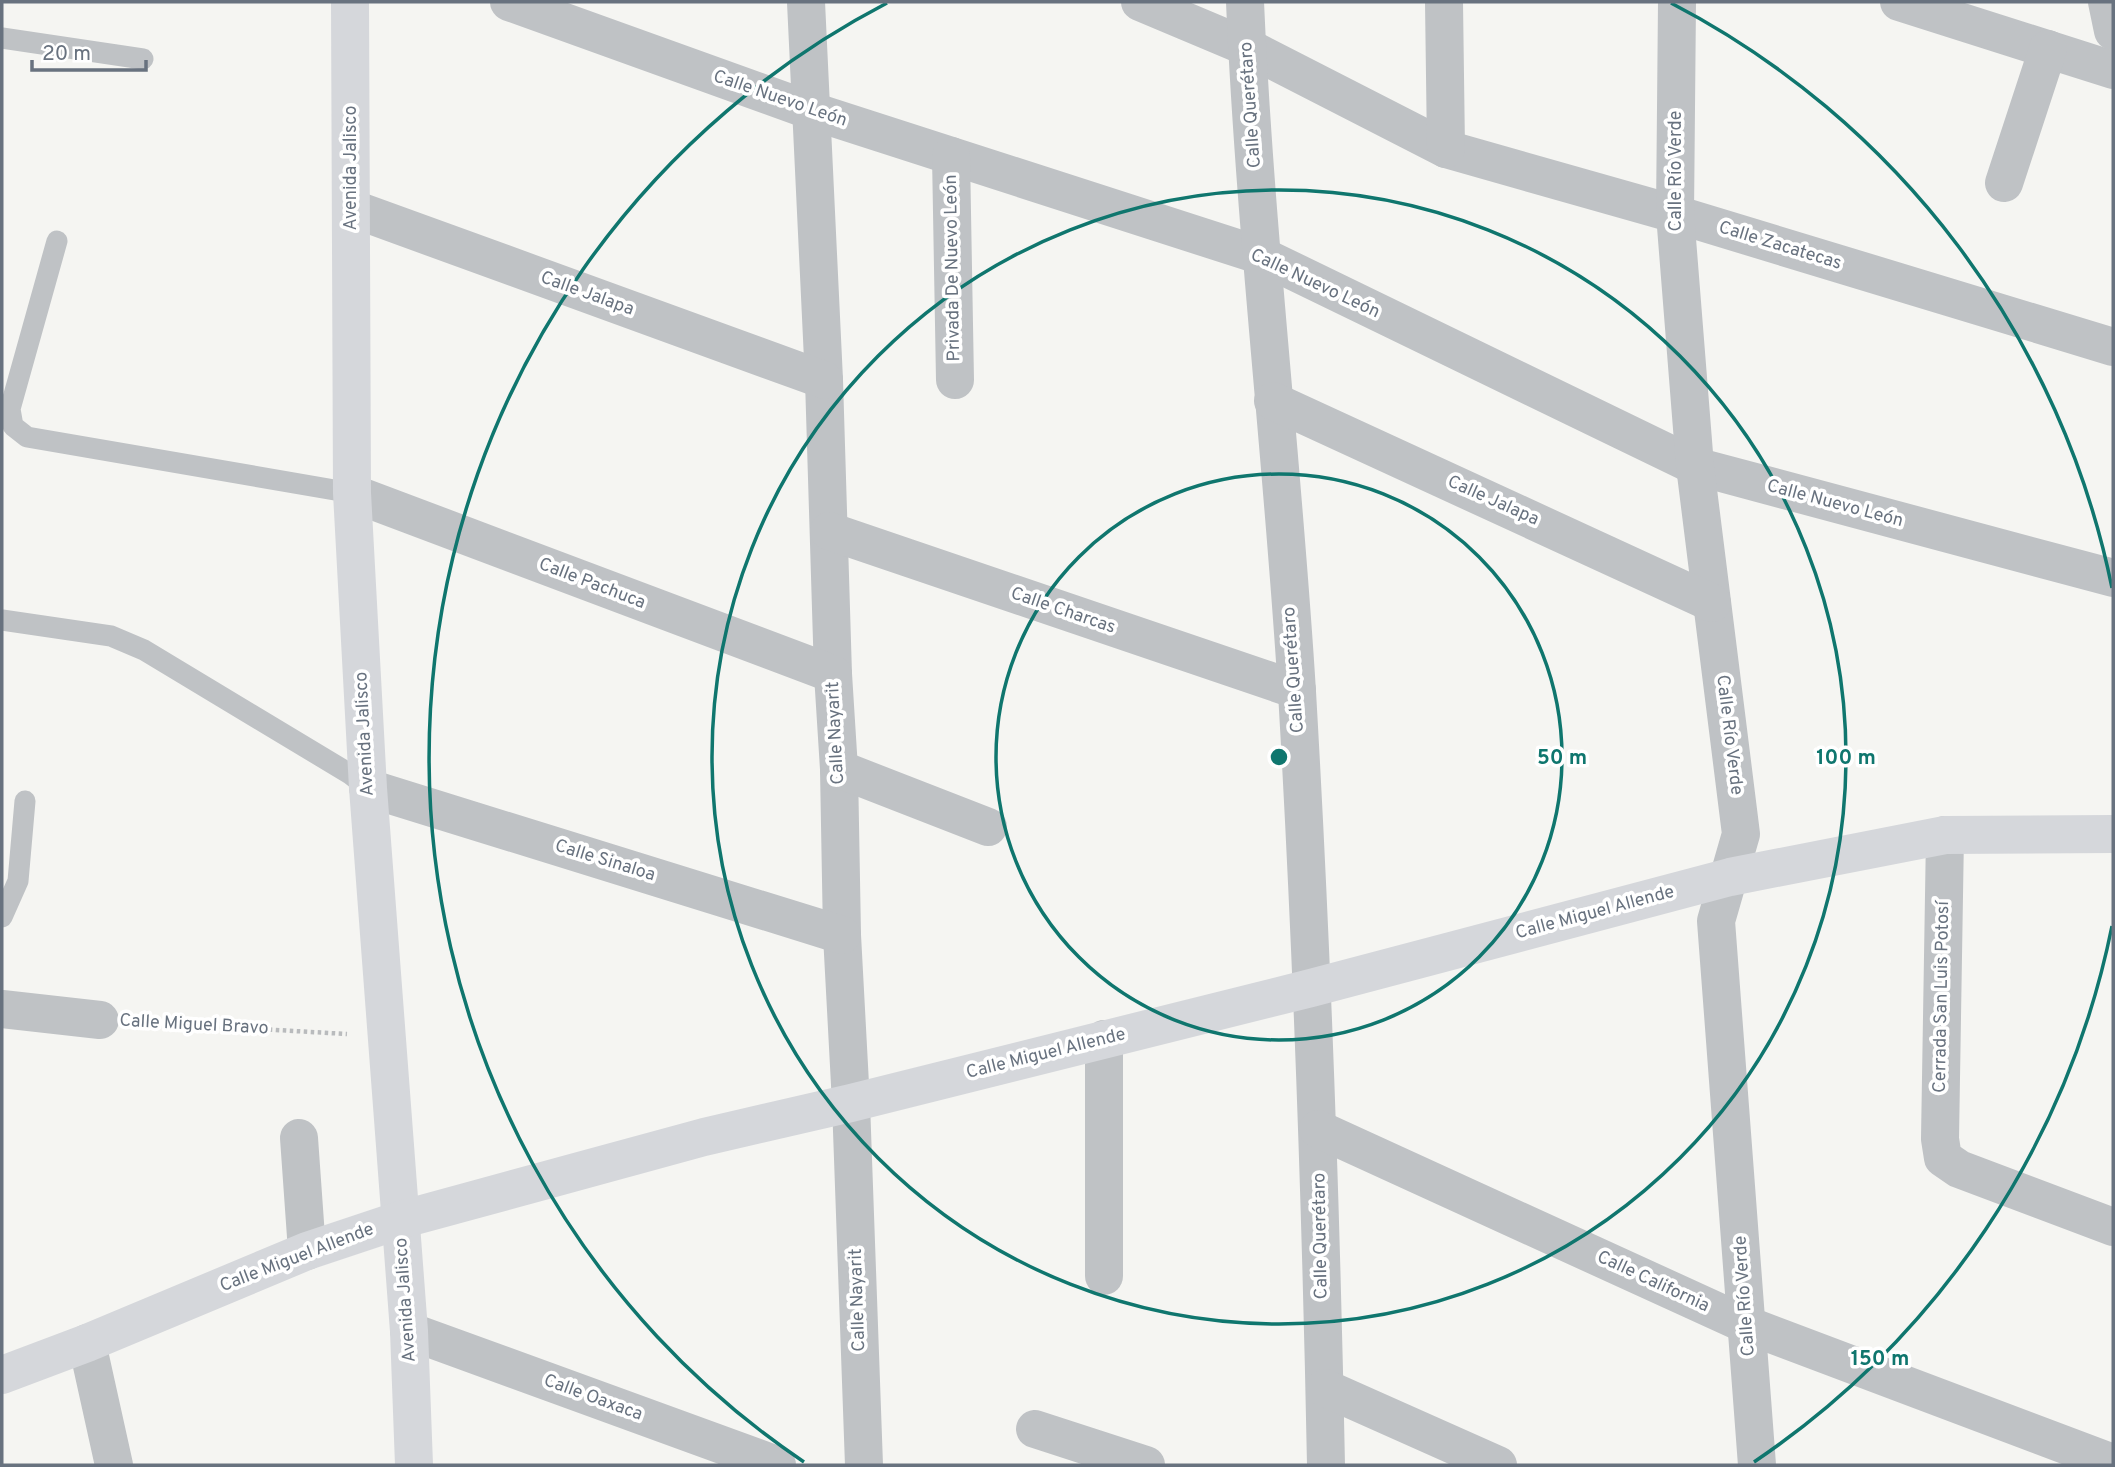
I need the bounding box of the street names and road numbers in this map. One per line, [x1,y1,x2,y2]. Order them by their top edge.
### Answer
street label: Calle Querétaro [1235,41,1267,169]
street label: Calle Nuevo León [710,65,850,133]
street label: Avenida Jalisco [340,106,363,230]
street label: Calle Río Verde [1665,111,1688,231]
street label: Privada De Nuevo León [940,174,966,362]
street label: Calle Zacatecas [1716,216,1844,276]
street label: Calle Nuevo León [1247,244,1383,324]
street label: Calle Jalapa [537,266,637,322]
street label: Calle Jalapa [1444,471,1542,531]
street label: Calle Nuevo León [1764,475,1906,533]
street label: Calle Pachuca [535,553,649,615]
street label: Calle Charcas [1008,582,1118,640]
street label: Calle Querétaro [1278,606,1310,734]
street label: Avenida Jalisco [350,671,380,797]
street label: Calle Río Verde [1710,674,1748,796]
street label: Calle Nayarit [822,681,850,785]
street label: Calle Sinaloa [552,835,658,887]
street label: Calle Miguel Allende [1513,881,1677,945]
street label: Cerrada San Luis Potosí [1929,900,1955,1093]
street label: Calle Miguel Bravo [119,1010,269,1040]
street label: Calle Miguel Allende [964,1023,1128,1085]
street label: Calle Querétaro [1308,1172,1334,1300]
street label: Calle Miguel Allende [217,1218,377,1298]
street label: Calle Río Verde [1729,1235,1761,1357]
street label: Avenida Jalisco [390,1237,422,1363]
street label: Calle California [1593,1246,1713,1318]
street label: Calle Nayarit [845,1248,871,1352]
street label: Calle Oaxaca [540,1369,646,1427]

